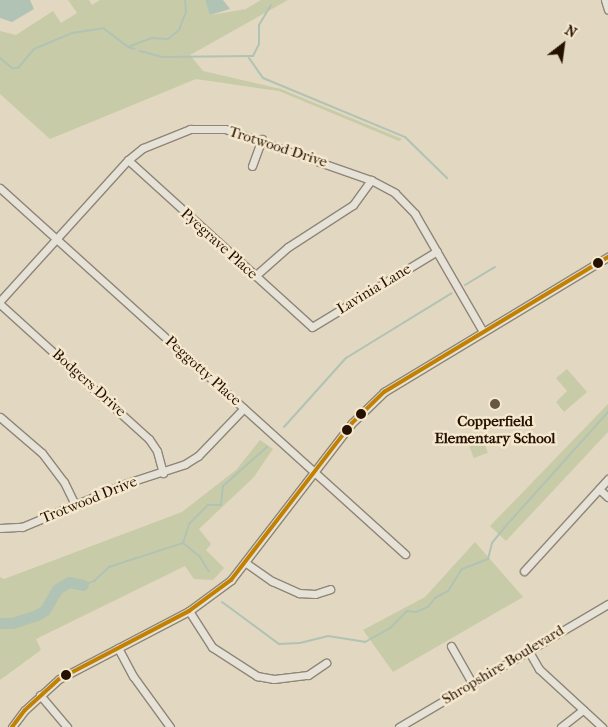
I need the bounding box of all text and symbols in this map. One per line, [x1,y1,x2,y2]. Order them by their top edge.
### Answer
north arrow [538,20,588,70]
text: N [562,22,580,42]
street label: Trotwood Drive [227,123,329,171]
street label: Pyegrave Place [177,205,261,283]
unlabelled marker [593,258,603,268]
street label: Lavinia Lane [334,260,414,318]
street label: Peggotty Place [161,332,245,410]
street label: Bodgers Drive [49,345,129,421]
marker: Copperfield Elementary School [489,398,501,410]
unlabelled marker [356,409,366,419]
place label: Copperfield Elementary School [435,412,555,447]
unlabelled marker [342,425,352,435]
street label: Trotwood Drive [38,472,140,528]
street label: Shropshire Boulevard [439,621,567,709]
unlabelled marker [61,670,71,680]

